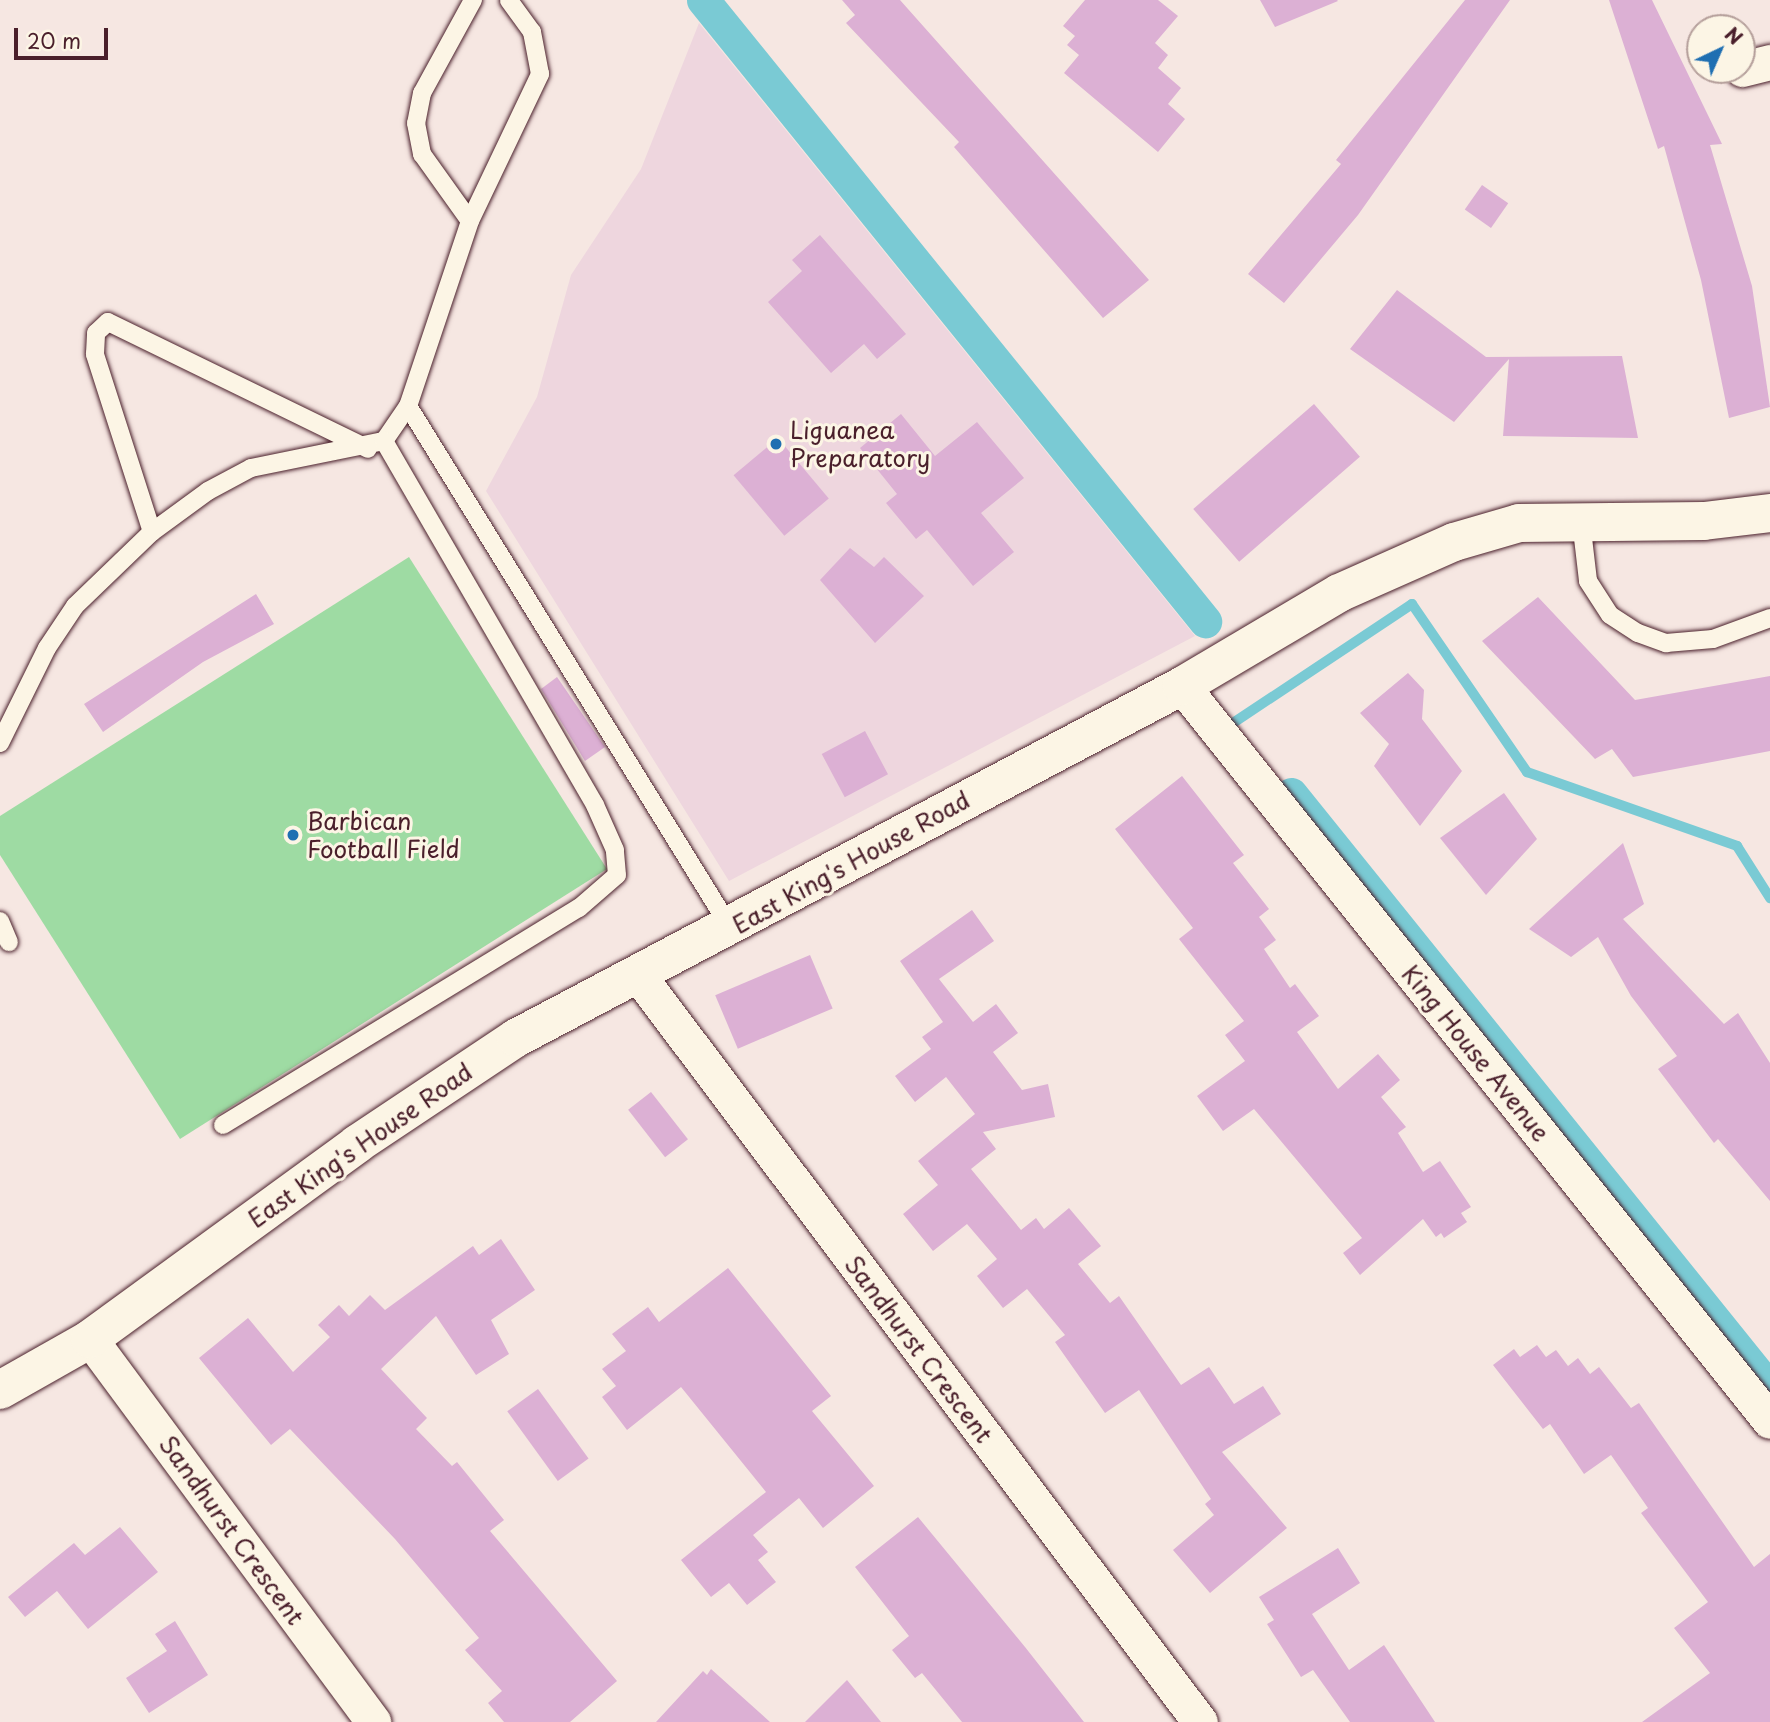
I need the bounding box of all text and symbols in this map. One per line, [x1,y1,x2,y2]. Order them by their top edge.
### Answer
scale bar [18,14,112,58]
north arrow [1686,14,1756,84]
text: N [1719,20,1749,51]
text: 20 m [27,24,81,56]
place label: Liguanea Preparatory [790,416,930,472]
marker: Liguanea Preparatory [768,436,784,452]
street label: East King's House Road [727,785,975,939]
place label: Barbican Football Field [307,807,461,863]
marker: Barbican Football Field [285,827,301,843]
street label: King House Avenue [1396,959,1556,1147]
street label: East King's House Road [242,1056,478,1234]
street label: Sandhurst Crescent [839,1249,999,1449]
street label: Sandhurst Crescent [153,1429,311,1631]

